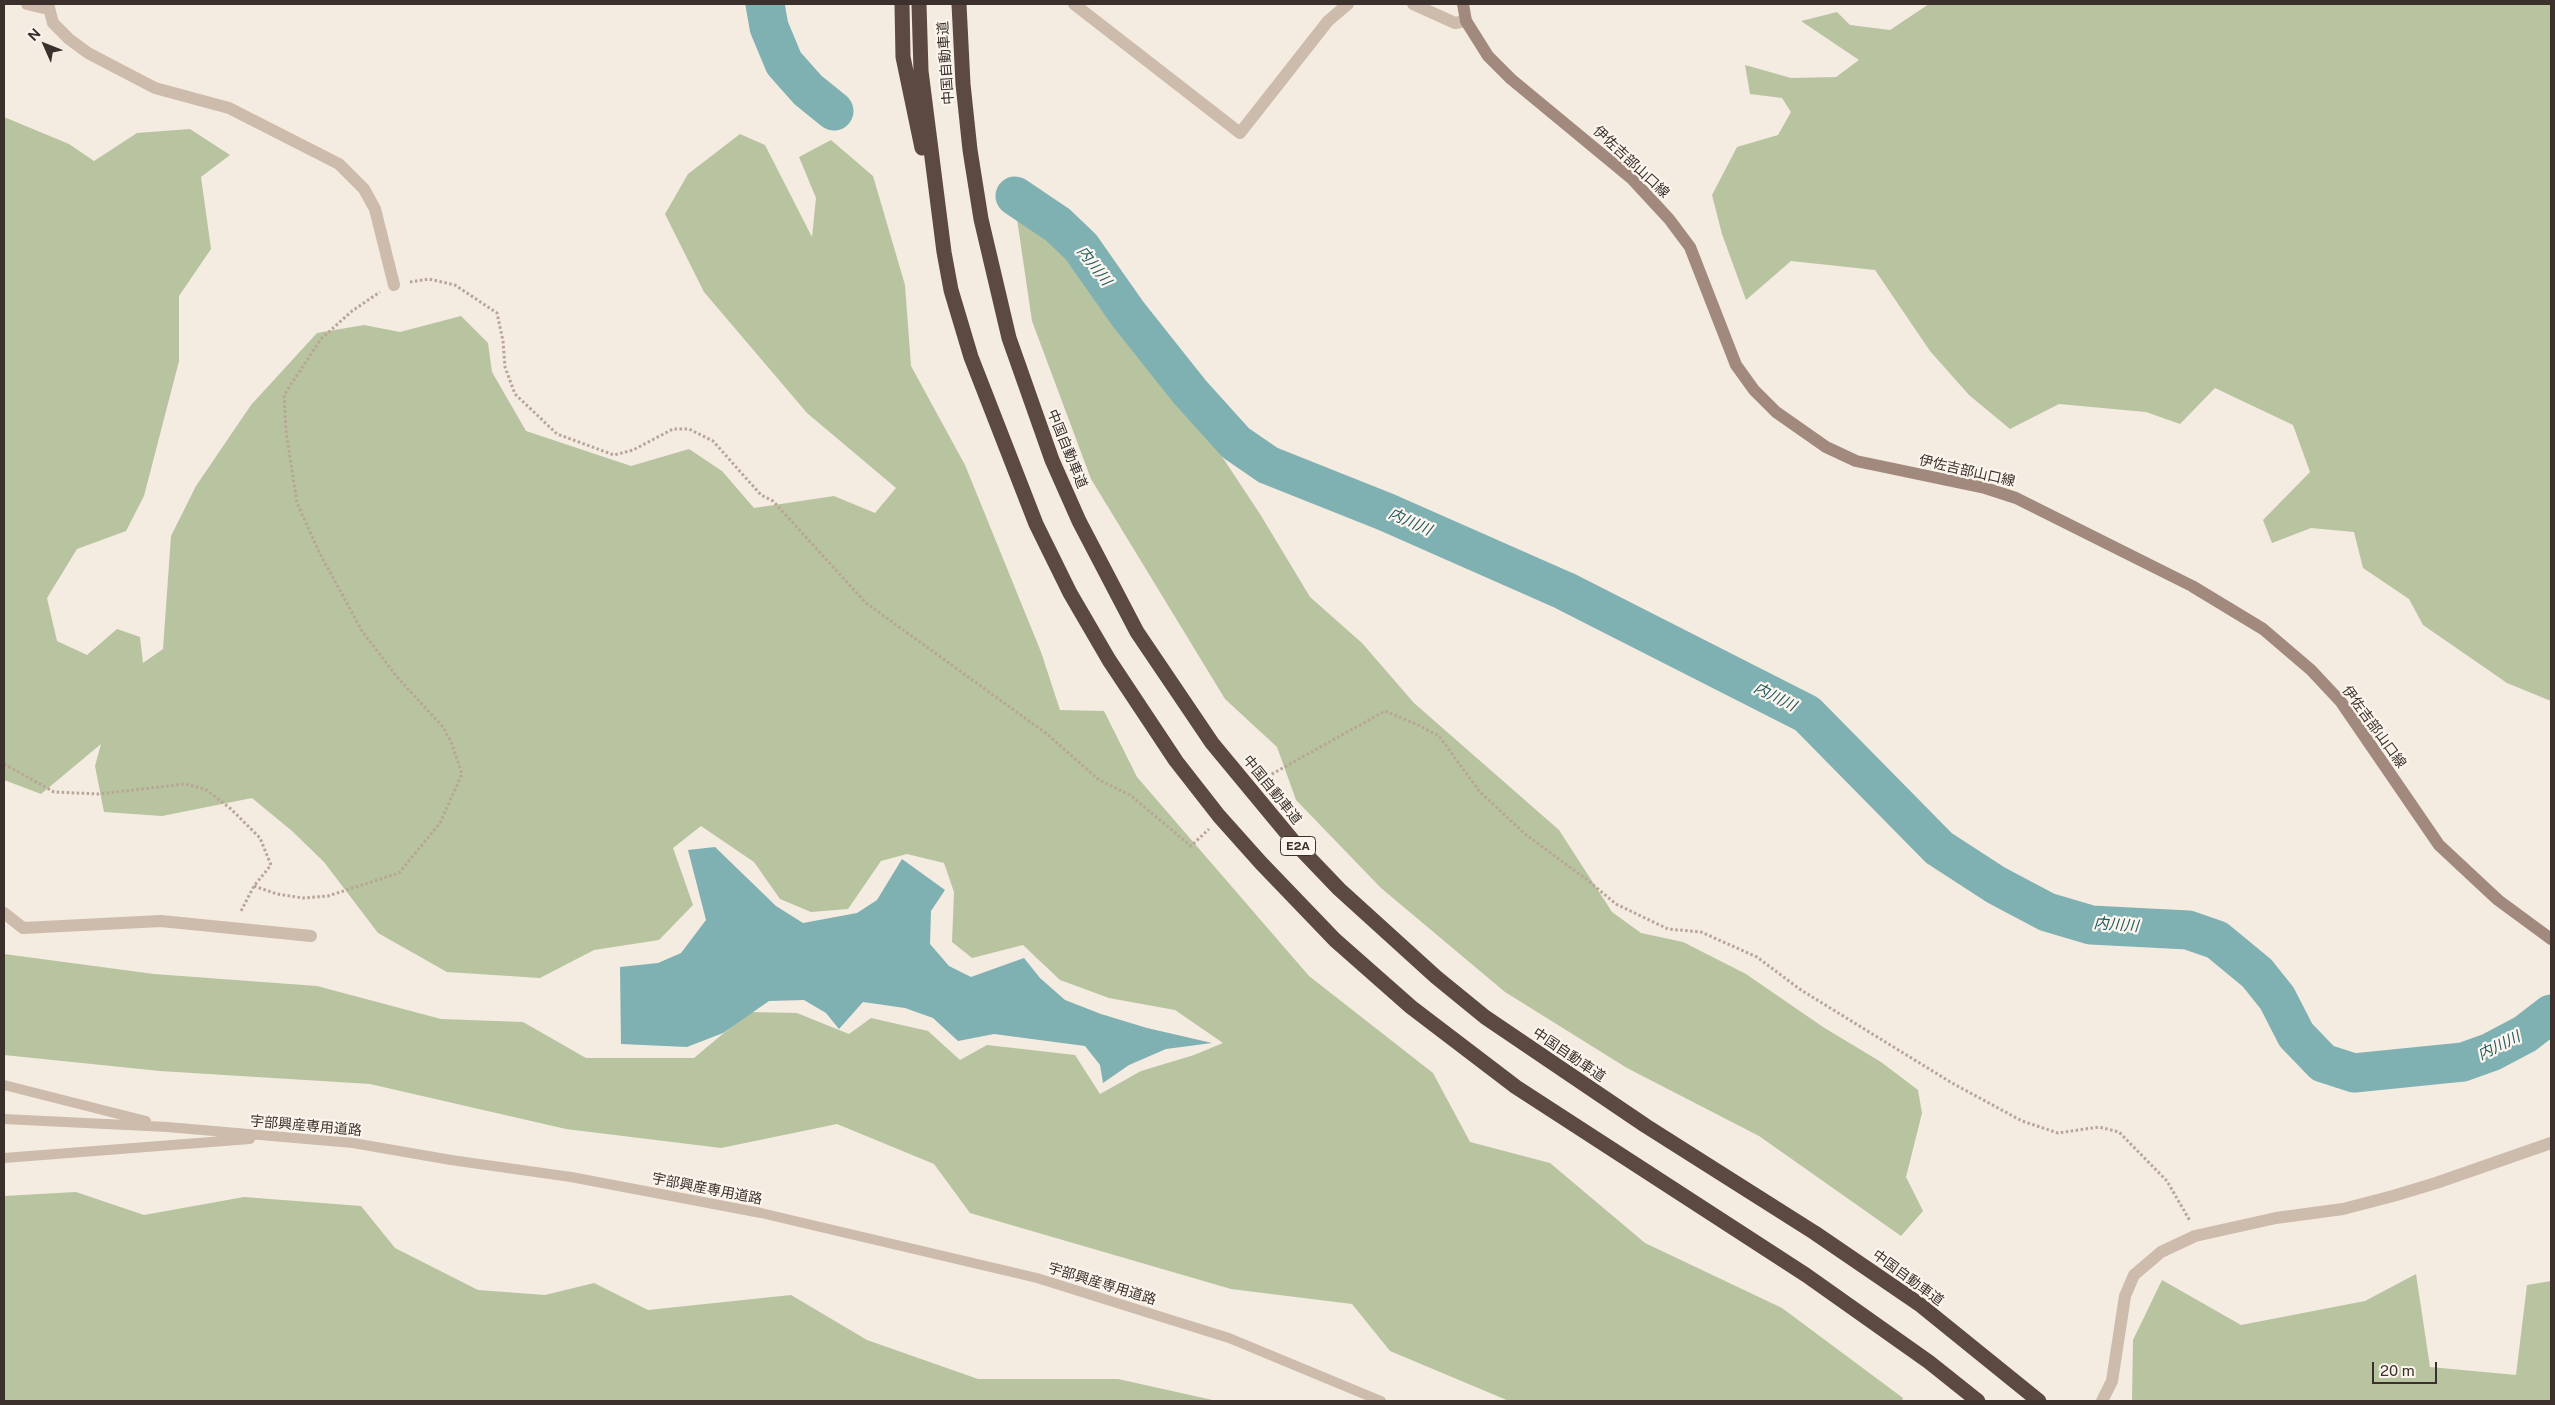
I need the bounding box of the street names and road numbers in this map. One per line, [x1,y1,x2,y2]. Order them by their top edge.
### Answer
street label: 中国自動車道 [935,21,957,105]
street label: 伊佐吉部山口線 [1589,122,1673,202]
street label: 中国自動車道 [1043,407,1091,491]
street label: 伊佐吉部山口線 [1917,452,2017,490]
street label: 伊佐吉部山口線 [2338,682,2410,772]
street label: 中国自動車道 [1239,752,1305,828]
road number: E2A [1280,836,1316,856]
street label: 中国自動車道 [1529,1025,1609,1085]
street label: 宇部興産専用道路 [249,1113,363,1139]
street label: 宇部興産専用道路 [650,1170,764,1208]
street label: 中国自動車道 [1869,1247,1947,1309]
street label: 宇部興産専用道路 [1046,1260,1158,1308]

